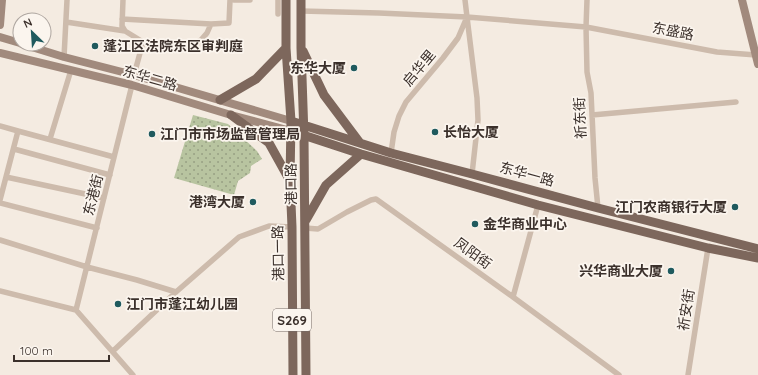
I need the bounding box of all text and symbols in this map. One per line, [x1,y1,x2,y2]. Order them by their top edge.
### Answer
north arrow [12,12,52,52]
text: N [21,15,34,31]
street label: 东盛路 [651,18,695,44]
place label: 蓬江区法院东区审判庭 [103,37,243,55]
marker: 蓬江区法院东区审判庭 [90,41,100,51]
street label: 启华里 [399,46,439,90]
place label: 东华大厦 [290,59,346,77]
street label: 东华二路 [121,62,179,94]
marker: 东华大厦 [349,63,359,73]
street label: 祈东街 [570,97,590,139]
place label: 长怡大厦 [443,123,499,141]
place label: 江门市市场监督管理局 [160,125,300,143]
marker: 长怡大厦 [430,127,440,137]
marker: 江门市市场监督管理局 [147,129,157,139]
street label: 东华一路 [498,158,556,190]
street label: 港口路 [282,163,300,205]
street label: 东港街 [79,172,107,218]
place label: 港湾大厦 [189,193,245,211]
marker: 港湾大厦 [248,197,258,207]
place label: 江门农商银行大厦 [615,198,727,216]
marker: 江门农商银行大厦 [730,202,740,212]
place label: 金华商业中心 [483,215,567,233]
marker: 金华商业中心 [470,219,480,229]
street label: 港口一路 [269,225,287,281]
street label: 凤阳街 [451,233,495,273]
place label: 兴华商业大厦 [579,262,663,280]
marker: 兴华商业大厦 [666,266,676,276]
street label: 祈安街 [674,288,698,332]
place label: 江门市蓬江幼儿园 [126,295,238,313]
marker: 江门市蓬江幼儿园 [113,299,123,309]
road number: S269 [273,309,311,331]
scale bar [14,337,109,363]
text: 100 m [20,343,53,358]

